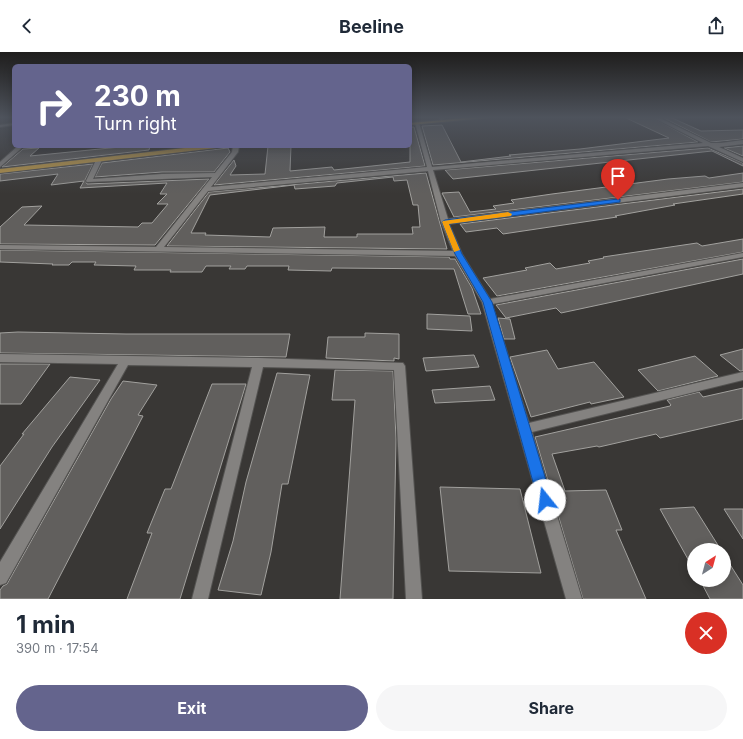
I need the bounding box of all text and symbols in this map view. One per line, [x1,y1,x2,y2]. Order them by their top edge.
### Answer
icon: back [16,15,38,37]
icon: share [705,15,727,37]
text: Beeline [339,16,404,37]
text: 230 m [94,79,181,113]
icon: right [28,80,80,132]
text: Turn right [94,113,177,134]
pin [601,159,635,200]
icon: arrive [607,165,629,187]
position arrow [524,479,566,521]
north arrow [687,543,731,587]
map controls [687,543,731,587]
text: 1 min [16,610,75,639]
button: close [685,612,727,654]
text: 390 m · 17:54 [16,640,99,656]
button: Exit [16,685,368,731]
button: Share [376,685,727,731]

